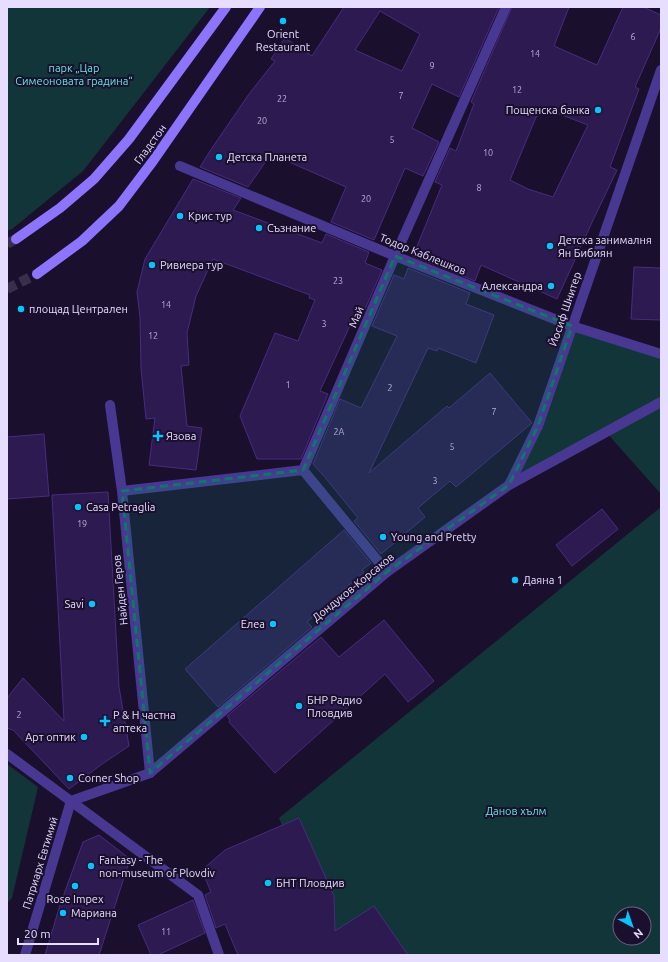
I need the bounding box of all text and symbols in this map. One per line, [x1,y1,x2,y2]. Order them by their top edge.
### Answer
marker: Orient Restaurant [278,16,288,26]
place label: Orient Restaurant [256,28,311,53]
house number: 6 [630,32,636,42]
house number: 14 [530,49,540,59]
house number: 9 [429,61,435,71]
park label: парк „Цар Симеоновата градина“ [15,62,133,87]
house number: 12 [512,85,522,95]
house number: 7 [398,91,404,101]
house number: 22 [277,94,287,104]
place label: Пощенска банка [506,104,590,116]
marker: Пощенска банка [593,105,603,115]
house number: 20 [257,116,267,126]
street label: Гладстон [132,122,168,166]
house number: 5 [389,135,395,145]
house number: 10 [483,148,493,158]
place label: Детска Планета [227,151,307,163]
marker: Детска Планета [214,152,224,162]
house number: 8 [476,183,482,193]
house number: 20 [361,194,371,204]
place label: Крис тур [188,210,232,222]
marker: Крис тур [175,211,185,221]
place label: Съзнание [267,222,316,234]
marker: Съзнание [254,223,264,233]
street label: Тодор Каблешков [378,231,468,277]
place label: Детска занималня Ян Бибиян [558,234,652,259]
marker: Детска занималня Ян Бибиян [545,241,555,251]
place label: Ривиера тур [160,259,223,271]
marker: Ривиера тур [147,260,157,270]
street label: Йосиф Шнитер [547,270,583,348]
house number: 23 [333,276,343,286]
place label: Александра [482,280,543,292]
marker: Александра [546,281,556,291]
house number: 14 [161,300,171,310]
place label: площад Централен [29,303,128,315]
marker: площад Централен [16,304,26,314]
street label: Май [346,305,366,329]
house number: 3 [321,319,327,329]
house number: 12 [148,331,158,341]
house number: 1 [285,380,291,390]
house number: 2 [387,383,393,393]
house number: 7 [491,407,497,417]
house number: 2А [334,427,345,437]
place label: Язова [166,430,196,442]
marker: Язова [153,431,163,441]
house number: 5 [449,442,455,452]
house number: 3 [432,476,438,486]
place label: Casa Petraglia [86,501,155,513]
marker: Casa Petraglia [73,502,83,512]
house number: 19 [77,519,87,529]
place label: Young and Pretty [391,531,477,543]
marker: Young and Pretty [378,532,388,542]
street label: Дондуков-Корсаков [310,550,396,624]
street label: Найден Геров [110,554,130,626]
place label: Даяна 1 [523,574,563,586]
marker: Даяна 1 [510,575,520,585]
place label: Savi [65,598,84,610]
marker: Savi [87,599,97,609]
place label: Елеа [241,618,265,630]
marker: Елеа [268,619,278,629]
place label: БНР Радио Пловдив [307,694,362,719]
marker: БНР Радио Пловдив [294,701,304,711]
place label: Р & Н частна аптека [113,709,176,734]
house number: 2 [16,710,22,720]
marker: Р & Н частна аптека [100,716,110,726]
place label: Арт оптик [25,731,76,743]
marker: Арт оптик [79,732,89,742]
place label: Corner Shop [78,772,139,784]
marker: Corner Shop [65,773,75,783]
park label: Данов хълм [485,805,547,817]
street label: Патриарх Евтимий [20,815,60,911]
place label: Fantasy - The non-museum of Plovdiv [99,854,216,879]
marker: Fantasy - The non-museum of Plovdiv [86,861,96,871]
place label: БНТ Пловдив [276,877,345,889]
marker: БНТ Пловдив [263,878,273,888]
marker: Rose Impex [70,881,80,891]
place label: Rose Impex [46,893,104,905]
north arrow [612,906,652,946]
place label: Мариана [71,907,117,919]
marker: Мариана [58,908,68,918]
scale bar [18,920,98,946]
text: N [631,926,645,941]
text: 20 m [24,927,51,940]
house number: 11 [161,927,171,937]

